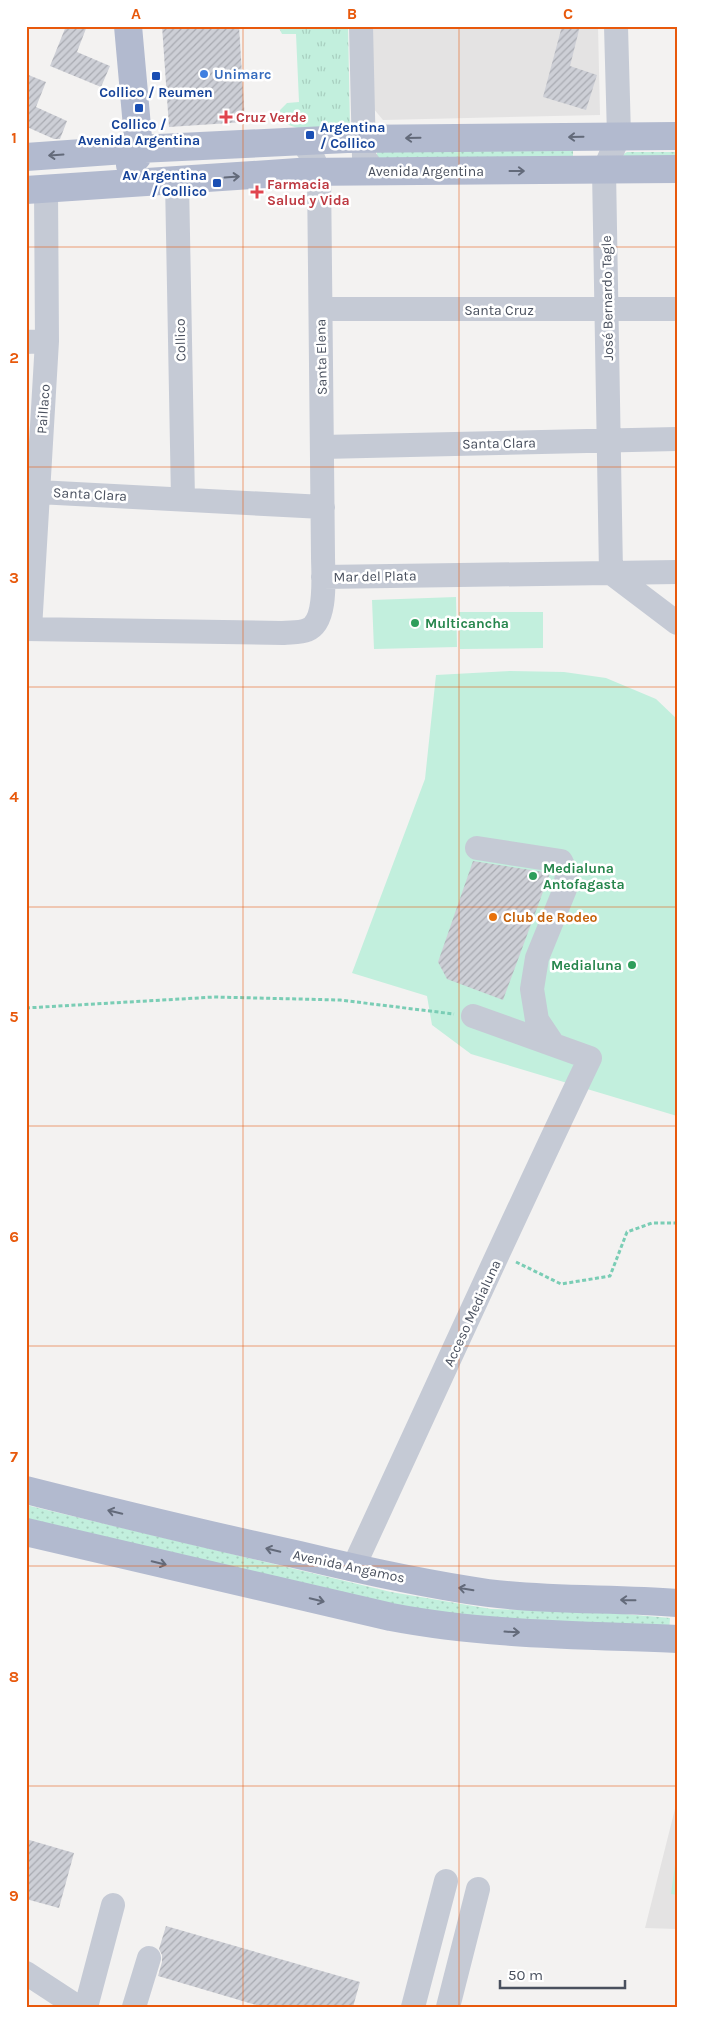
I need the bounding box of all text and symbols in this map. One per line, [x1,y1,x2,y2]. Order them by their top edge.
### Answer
text: A [131,4,141,23]
text: B [347,4,357,23]
text: C [563,4,573,23]
place label: Unimarc [214,66,271,83]
marker: Unimarc [198,68,210,80]
marker: Collico / Reumen [150,70,162,82]
place label: Collico / Reumen [99,84,213,101]
marker: Collico / Avenida Argentina [133,102,145,114]
place label: Cruz Verde [236,109,306,126]
marker: Cruz Verde [220,111,232,123]
place label: Collico / Avenida Argentina [78,116,200,149]
place label: Argentina / Collico [320,119,385,152]
text: 1 [11,128,17,147]
marker: Argentina / Collico [304,129,316,141]
one-way arrow [568,132,584,142]
one-way arrow [405,133,422,143]
one-way arrow [48,151,64,160]
street label: Avenida Argentina [368,163,484,180]
one-way arrow [508,166,525,176]
place label: Av Argentina / Collico [122,167,207,200]
one-way arrow [224,172,240,182]
place label: Farmacia Salud y Vida [267,176,350,209]
marker: Av Argentina / Collico [211,177,223,189]
marker: Farmacia Salud y Vida [251,186,263,198]
street label: José Bernardo Tagle [598,235,617,361]
street label: Santa Cruz [464,302,534,319]
street label: Collico [172,318,189,362]
street label: Santa Elena [312,319,331,395]
text: 2 [9,348,19,367]
street label: Paillaco [33,383,54,435]
street label: Santa Clara [462,434,536,453]
street label: Santa Clara [53,484,127,505]
street label: Mar del Plata [333,567,417,586]
text: 3 [9,568,19,587]
place label: Multicancha [425,615,509,632]
marker: Multicancha [409,617,421,629]
text: 4 [9,787,19,806]
place label: Medialuna Antofagasta [543,860,625,893]
marker: Medialuna Antofagasta [527,870,539,882]
place label: Club de Rodeo [503,909,598,926]
marker: Club de Rodeo [487,911,499,923]
place label: Medialuna [551,957,622,974]
marker: Medialuna [626,959,638,971]
text: 5 [9,1007,19,1026]
text: 6 [9,1227,19,1246]
street label: Acceso Medialuna [440,1257,505,1369]
text: 7 [10,1447,18,1466]
one-way arrow [107,1507,123,1516]
one-way arrow [265,1545,281,1554]
street label: Avenida Angamos [291,1546,406,1587]
one-way arrow [151,1559,167,1568]
one-way arrow [459,1584,475,1594]
one-way arrow [620,1595,636,1605]
one-way arrow [309,1596,325,1605]
one-way arrow [503,1628,519,1637]
text: 8 [9,1667,19,1686]
text: 9 [9,1886,19,1905]
scale bar [500,1958,626,1990]
text: 50 m [508,1966,543,1984]

